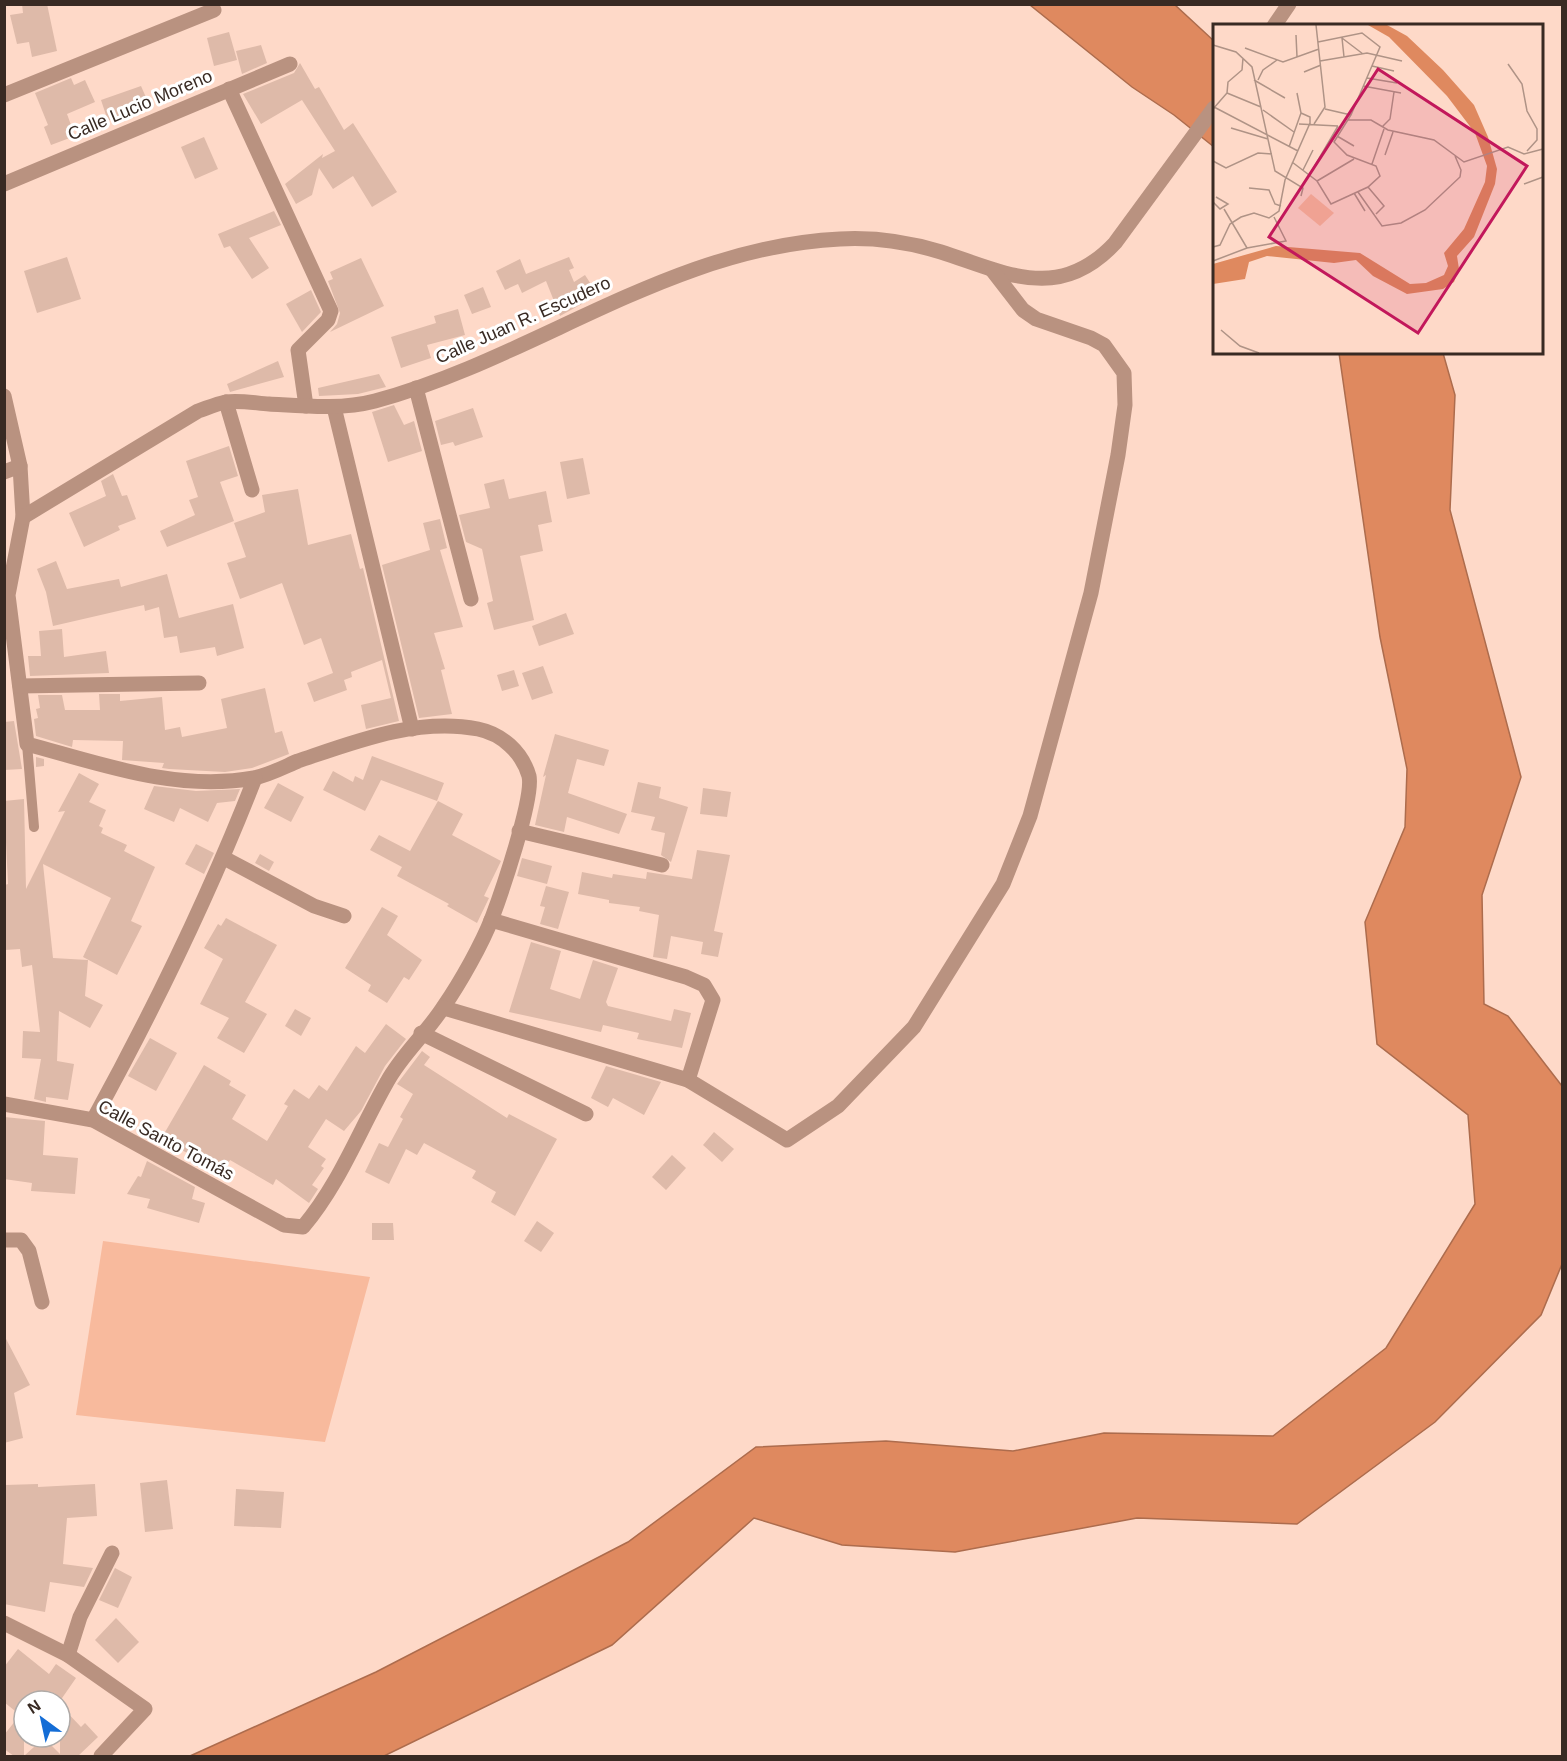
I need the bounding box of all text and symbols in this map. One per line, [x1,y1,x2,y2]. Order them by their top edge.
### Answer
inset map [1213,24,1543,354]
street label: Calle Lucio Moreno [65,65,215,145]
street label: Calle Juan R. Escudero [433,272,613,368]
street label: Calle Santo Tomás [95,1096,237,1184]
north arrow [12,1689,72,1749]
text: N [25,1697,44,1717]

